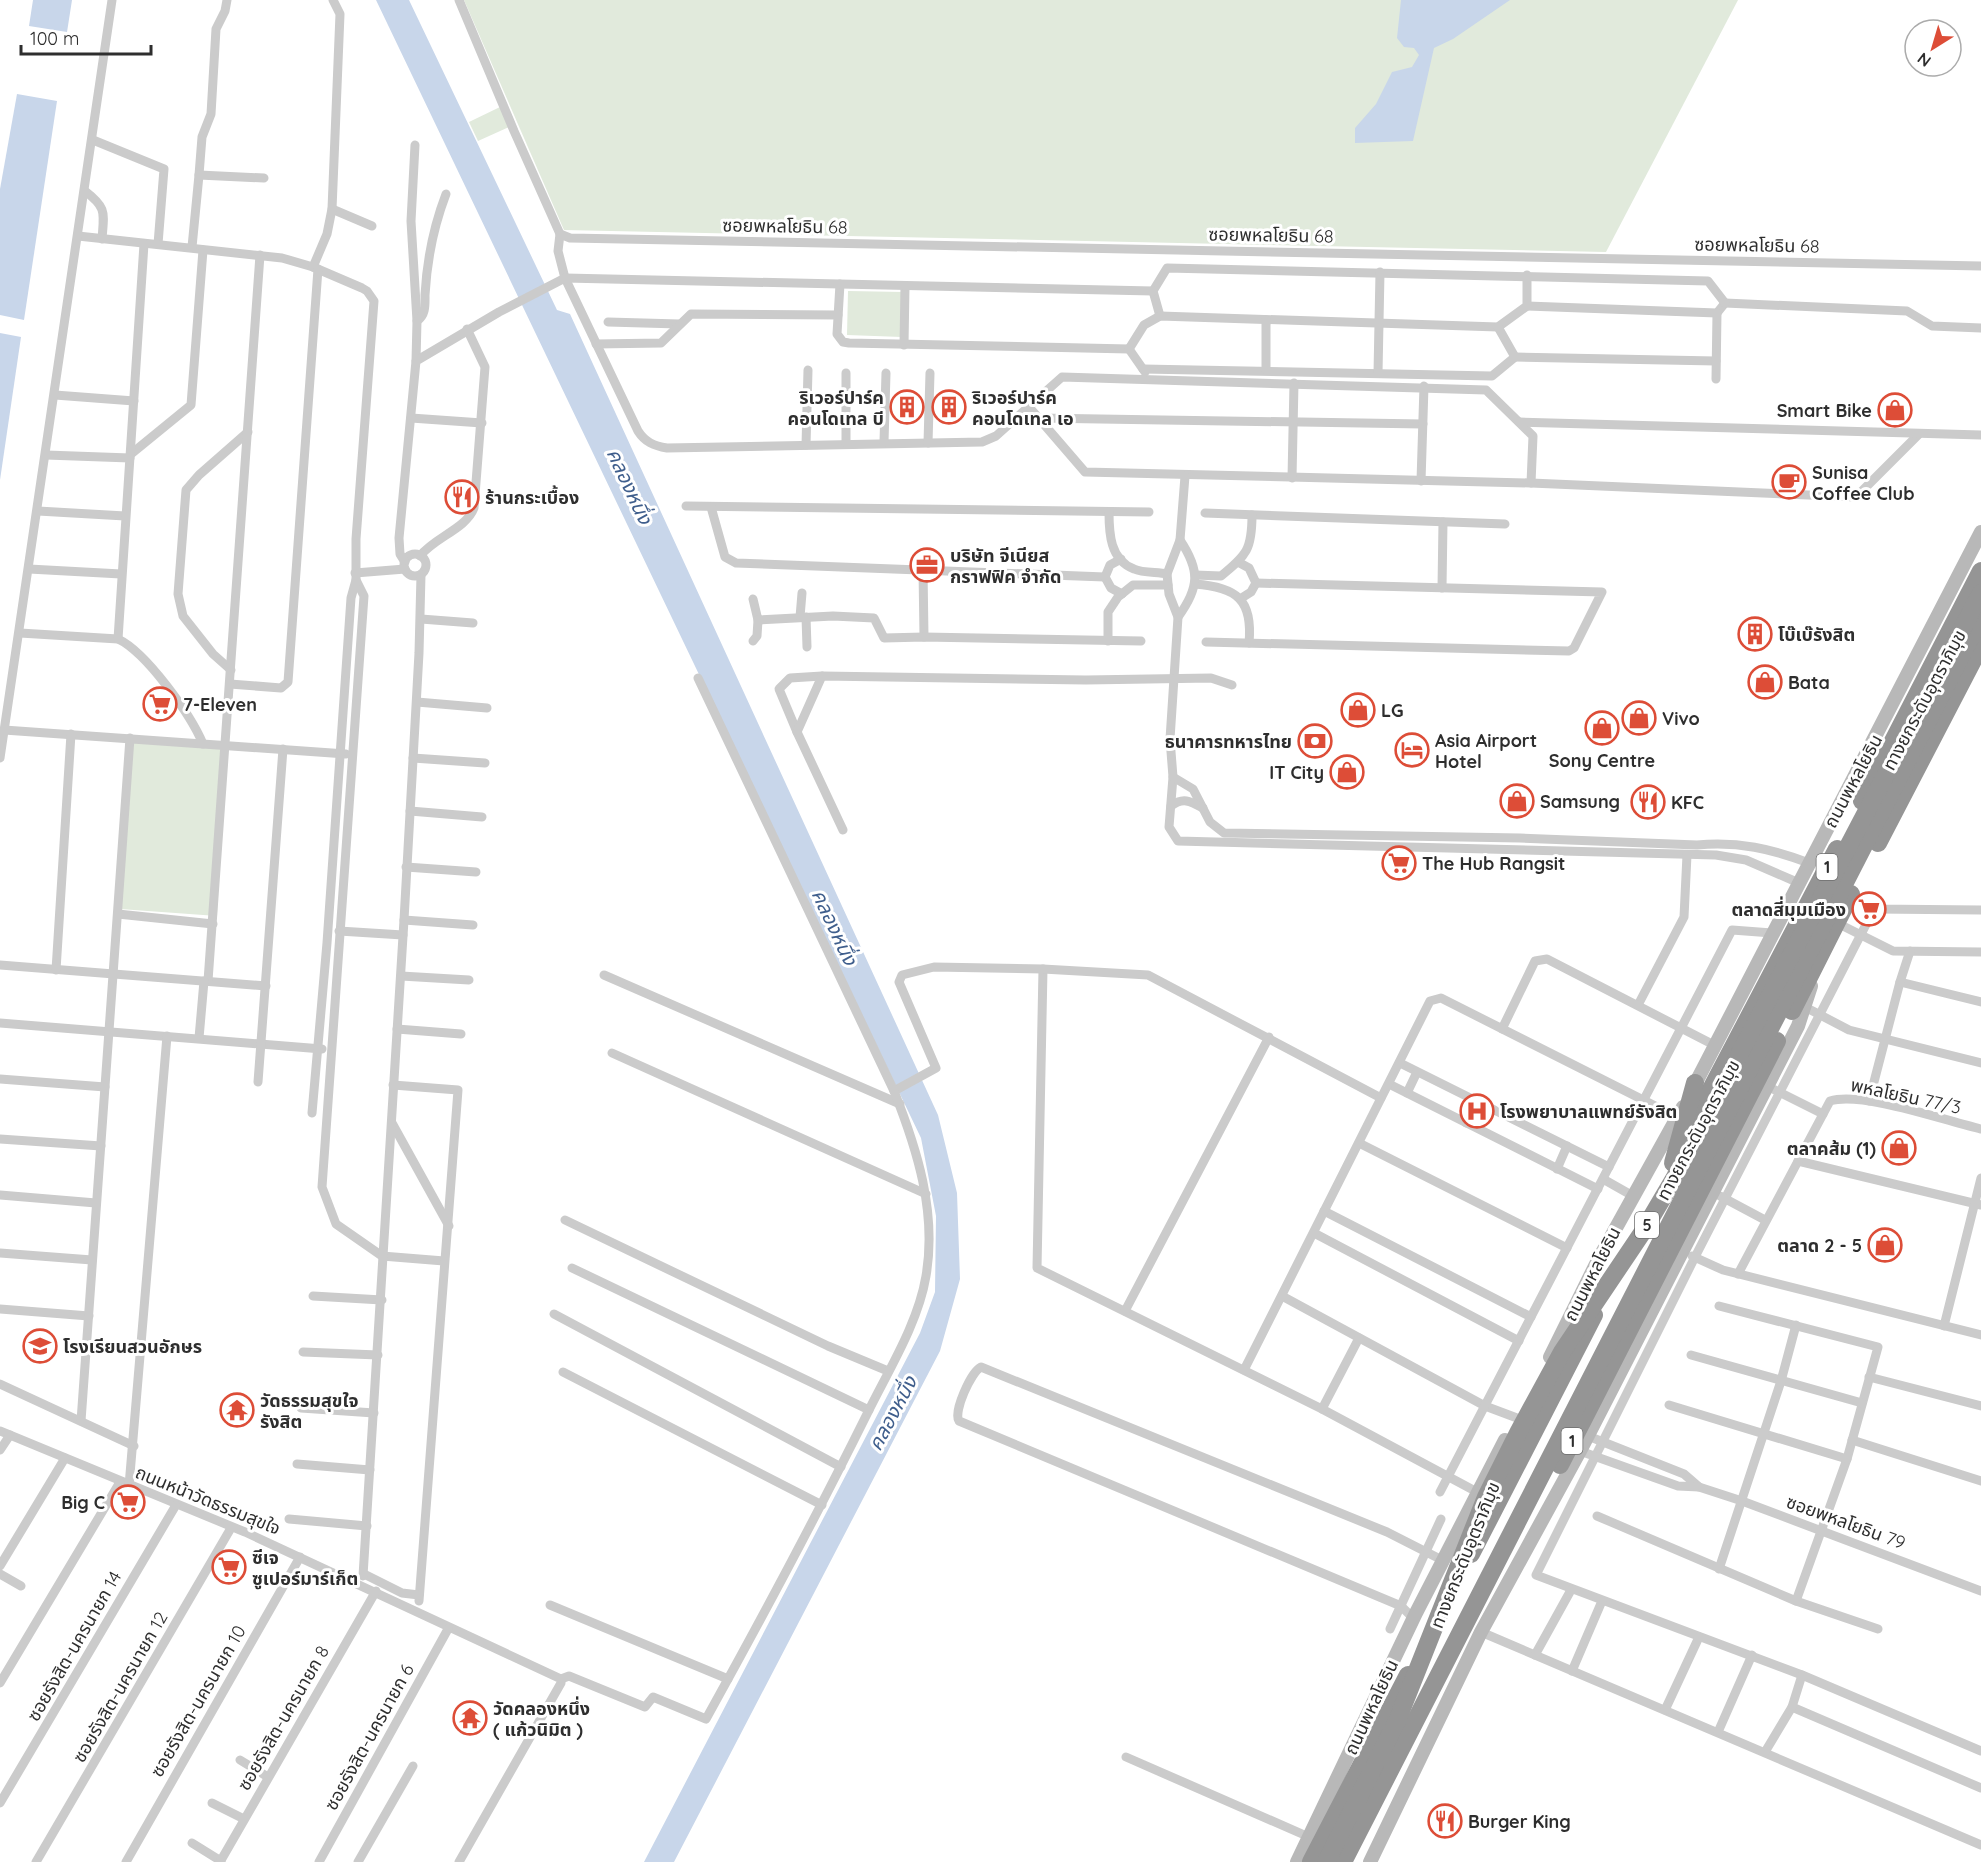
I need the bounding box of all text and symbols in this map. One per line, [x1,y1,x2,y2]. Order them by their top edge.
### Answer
scale bar [21,18,152,56]
north arrow [1903,18,1963,78]
text: 100 m [30,27,79,50]
text: N [1913,48,1935,72]
street label: ซอยพหลโยธิน 68 [722,213,848,239]
street label: ซอยพหลโยธิน 68 [1208,222,1334,248]
street label: ซอยพหลโยธิน 68 [1694,232,1820,258]
place label: ริเวอร์ปาร์ค คอนโดเทล บี [788,386,884,430]
place label: ริเวอร์ปาร์ค คอนโดเทล เอ [972,386,1074,430]
building icon: ริเวอร์ปาร์ค คอนโดเทล บี [889,389,925,425]
building icon: ริเวอร์ปาร์ค คอนโดเทล เอ [931,389,967,425]
shop icon: Smart Bike [1877,392,1913,428]
place label: Smart Bike [1777,399,1872,422]
water label: คลองหนึ่ง [602,444,660,529]
place label: Sunisa Coffee Club [1812,461,1914,505]
cafe icon: Sunisa Coffee Club [1771,464,1807,500]
restaurant icon: ร้านกระเบื้อง [444,479,480,515]
place label: ร้านกระเบื้อง [485,485,579,509]
place label: บริษัท จีเนียส กราฟฟิค จำกัด [950,544,1061,588]
office icon: บริษัท จีเนียส กราฟฟิค จำกัด [909,547,945,583]
building icon: โบ๊เบ๊รังสิต [1737,616,1773,652]
place label: โบ๊เบ๊รังสิต [1778,623,1855,646]
street label: ทางยกระดับอุตราภิมุข [1877,626,1971,774]
shop icon: Bata [1747,664,1783,700]
place label: Bata [1788,671,1830,694]
supermarket icon: 7-Eleven [142,686,178,722]
shop icon: LG [1340,692,1376,728]
place label: 7-Eleven [183,693,257,716]
place label: LG [1381,699,1403,722]
shop icon: Vivo [1621,700,1657,736]
place label: Vivo [1662,707,1700,730]
shop icon: Sony Centre [1584,710,1620,746]
bank icon: ธนาคารทหารไทย [1297,723,1333,759]
place label: Asia Airport Hotel [1435,729,1537,773]
place label: ธนาคารทหารไทย [1165,730,1292,753]
street label: ถนนพหลโยธิน [1819,730,1887,832]
hotel icon: Asia Airport Hotel [1394,732,1430,768]
place label: Sony Centre [1549,749,1655,772]
shop icon: IT City [1329,754,1365,790]
place label: IT City [1269,761,1324,784]
shop icon: Samsung [1499,783,1535,819]
restaurant icon: KFC [1630,784,1666,820]
place label: Samsung [1540,790,1620,813]
place label: KFC [1671,791,1704,814]
supermarket icon: The Hub Rangsit [1381,845,1417,881]
place label: The Hub Rangsit [1422,852,1565,875]
road number: 1 [1816,854,1838,880]
water label: คลองหนึ่ง [807,885,865,970]
supermarket icon: ตลาดสี่มุมเมือง [1851,891,1887,927]
place label: ตลาดสี่มุมเมือง [1731,896,1846,921]
street label: ทางยกระดับอุตราภิมุข [1651,1056,1745,1204]
street label: พหลโยธิน 77/3 [1849,1073,1963,1119]
hospital icon: โรงพยาบาลแพทย์รังสิต [1459,1093,1495,1129]
place label: โรงพยาบาลแพทย์รังสิต [1500,1100,1677,1123]
shop icon: ตลาคส้ม (1) [1881,1130,1917,1166]
place label: ตลาคส้ม (1) [1787,1137,1876,1160]
road number: 5 [1635,1212,1659,1238]
street label: ถนนพหลโยธิน [1558,1223,1626,1325]
shop icon: ตลาด 2 - 5 [1867,1227,1903,1263]
place label: ตลาด 2 - 5 [1777,1234,1862,1257]
school or university icon: โรงเรียนสวนอักษร [22,1328,58,1364]
place label: โรงเรียนสวนอักษร [63,1335,202,1358]
water label: คลองหนึ่ง [861,1370,923,1454]
place label: วัดธรรมสุขใจ รังสิต [260,1389,359,1433]
temple icon: วัดธรรมสุขใจ รังสิต [219,1392,255,1428]
road number: 1 [1562,1428,1582,1454]
street label: ถนนหน้าวัดธรรมสุขใจ [132,1460,284,1540]
street label: ทางยกระดับอุตราภิมุข [1425,1478,1505,1632]
supermarket icon: Big C [110,1484,146,1520]
street label: ซอยพหลโยธิน 79 [1783,1490,1909,1554]
place label: Big C [61,1491,105,1514]
place label: ซีเจ ซูเปอร์มาร์เก็ต [252,1546,358,1590]
supermarket icon: ซีเจ ซูเปอร์มาร์เก็ต [211,1549,247,1585]
street label: ซอยรังสิต-นครนายก 14 [22,1567,126,1725]
street label: ซอยรังสิต-นครนายก 12 [67,1607,173,1767]
street label: ซอยรังสิต-นครนายก 10 [145,1621,251,1781]
street label: ซอยรังสิต-นครนายก 8 [232,1641,334,1795]
street label: ถนนพหลโยธิน [1339,1656,1403,1758]
street label: ซอยรังสิต-นครนายก 6 [319,1660,419,1814]
place label: วัดคลองหนึ่ง ( แก้วนิมิต ) [493,1696,590,1741]
temple icon: วัดคลองหนึ่ง ( แก้วนิมิต ) [452,1700,488,1736]
restaurant icon: Burger King [1427,1803,1463,1839]
place label: Burger King [1468,1810,1571,1833]

